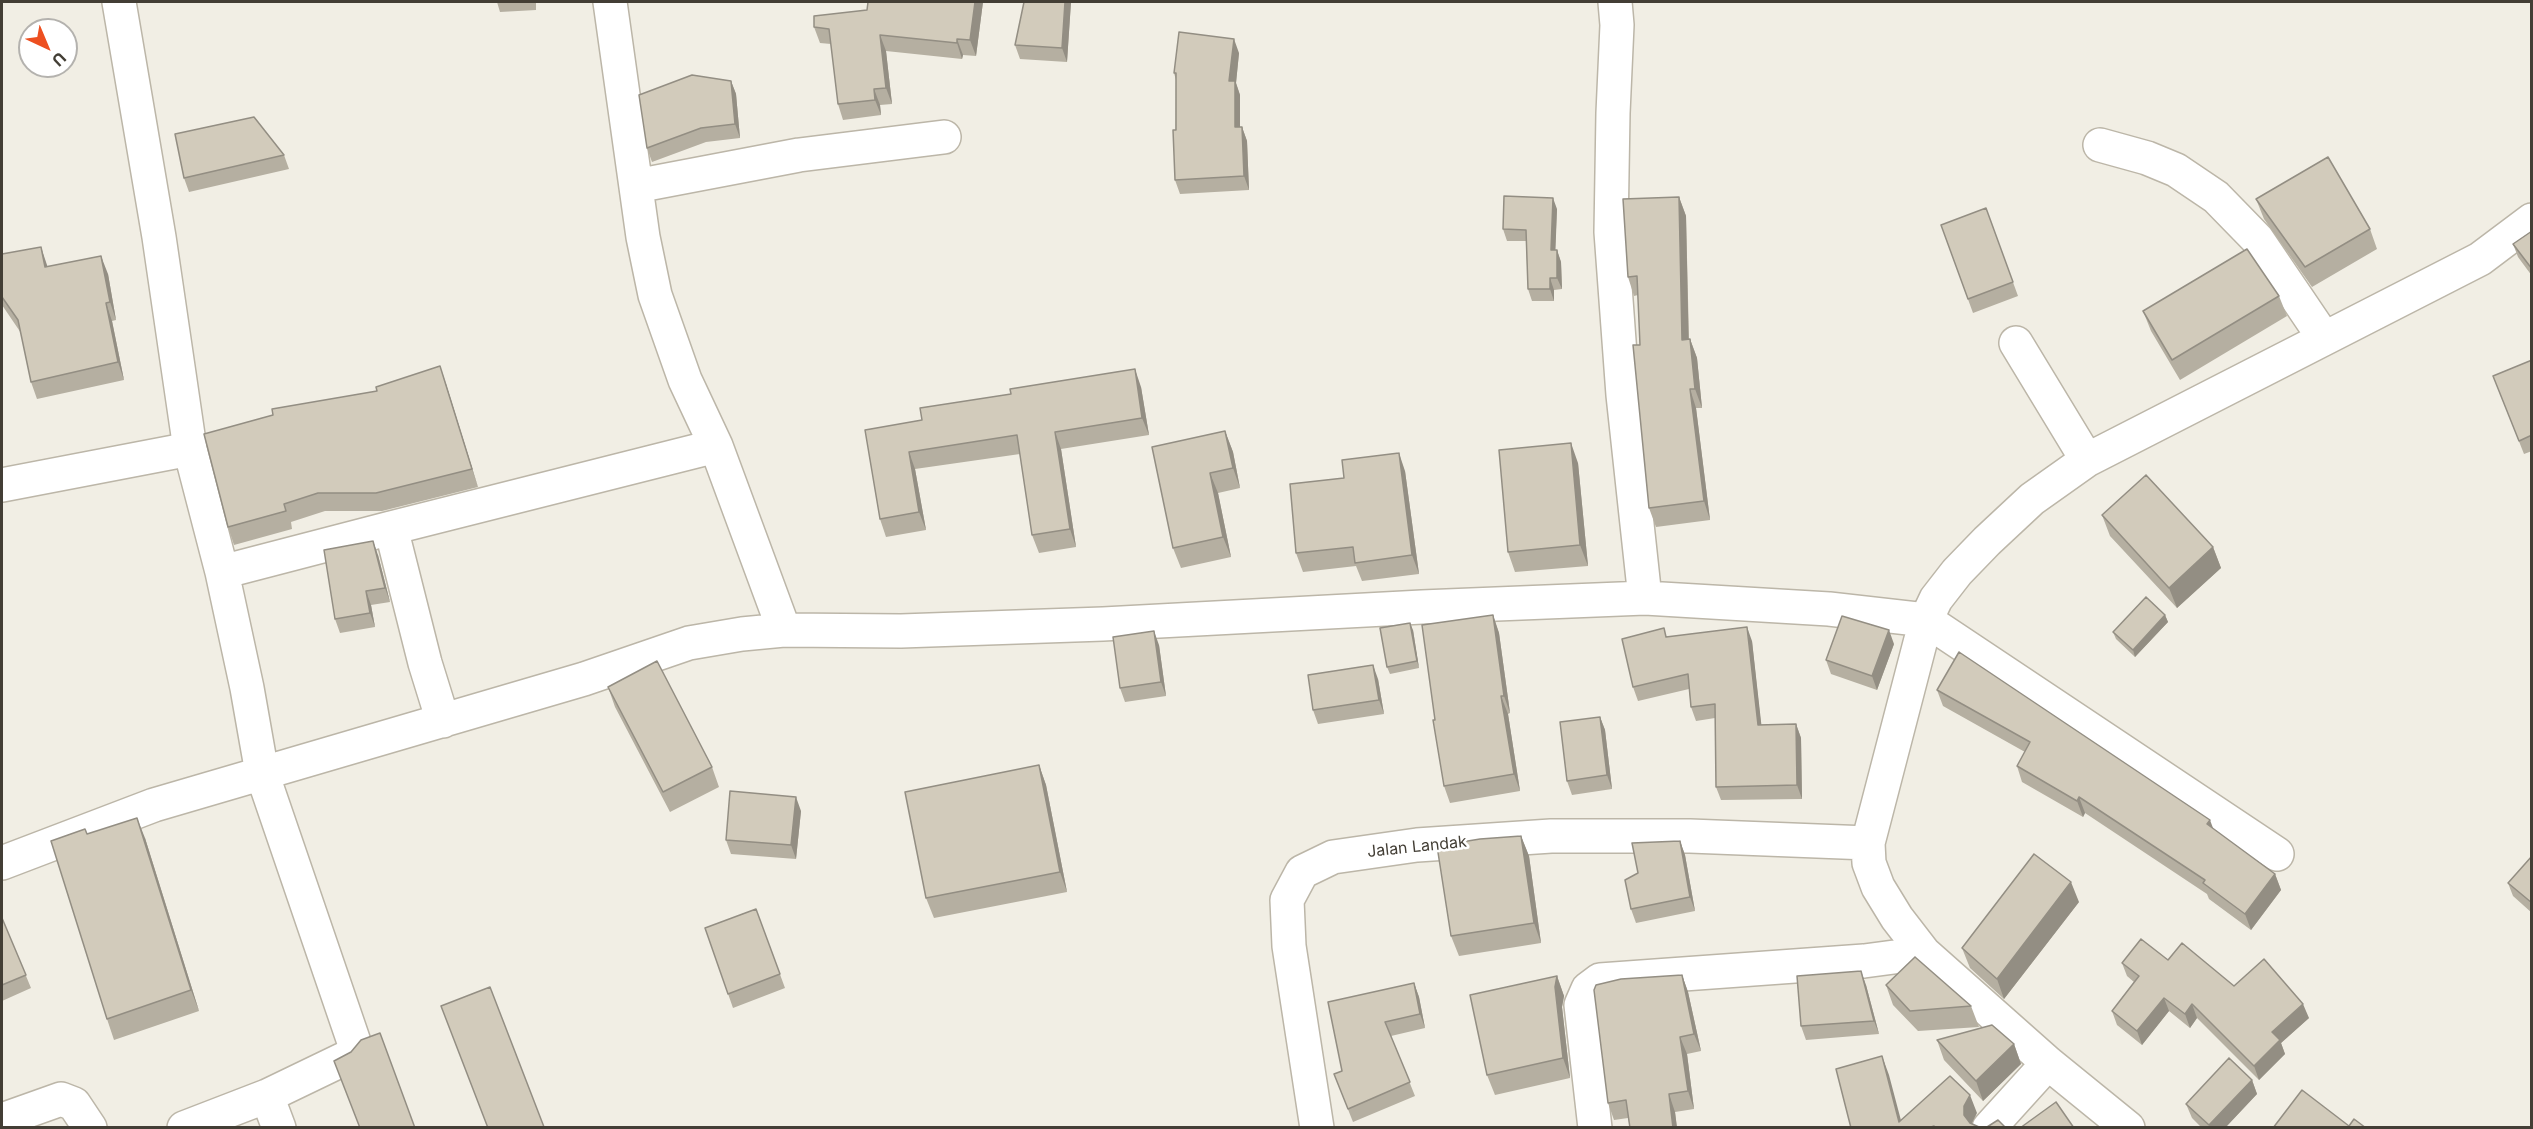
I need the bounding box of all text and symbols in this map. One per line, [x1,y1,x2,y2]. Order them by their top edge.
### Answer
north arrow [18,18,78,78]
text: U [48,48,70,71]
street label: Jalan Landak [1366,832,1468,862]

